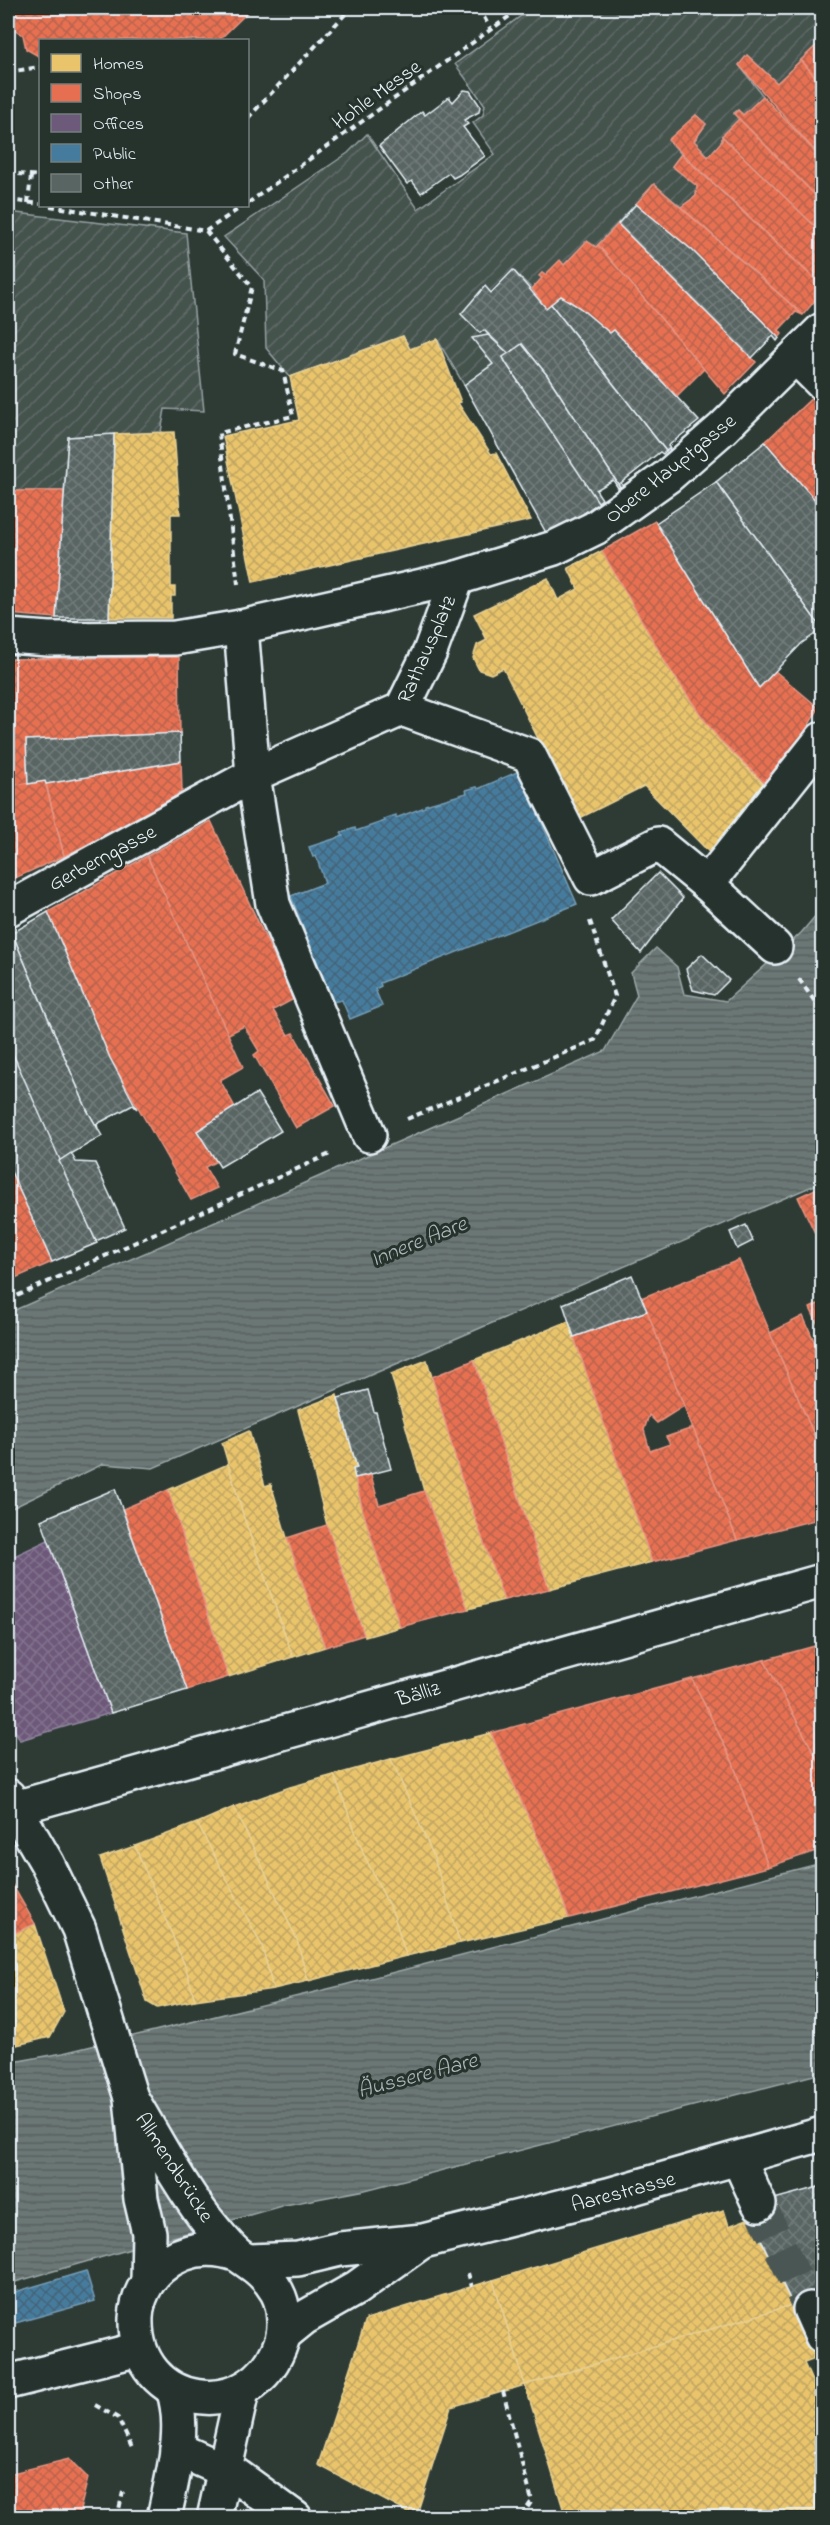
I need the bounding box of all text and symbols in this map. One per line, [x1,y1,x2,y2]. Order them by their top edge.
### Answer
legend [39,39,249,207]
text: Homes [93,52,144,78]
street label: Hohle Messe [326,53,428,138]
text: Shops [93,82,141,108]
text: Offices [93,112,144,138]
text: Public [93,142,136,168]
text: Other [93,172,133,198]
street label: Obere Hauptgasse [599,407,745,533]
street label: Rathausplatz [391,591,465,709]
street label: Gerberngasse [44,818,164,901]
water label: Innere Aare [366,1209,473,1277]
street label: Bälliz [392,1674,444,1716]
water label: Äussere Aare [354,2045,482,2108]
street label: Allmendbrücke [127,2107,220,2229]
street label: Aarestrasse [568,2164,679,2221]

